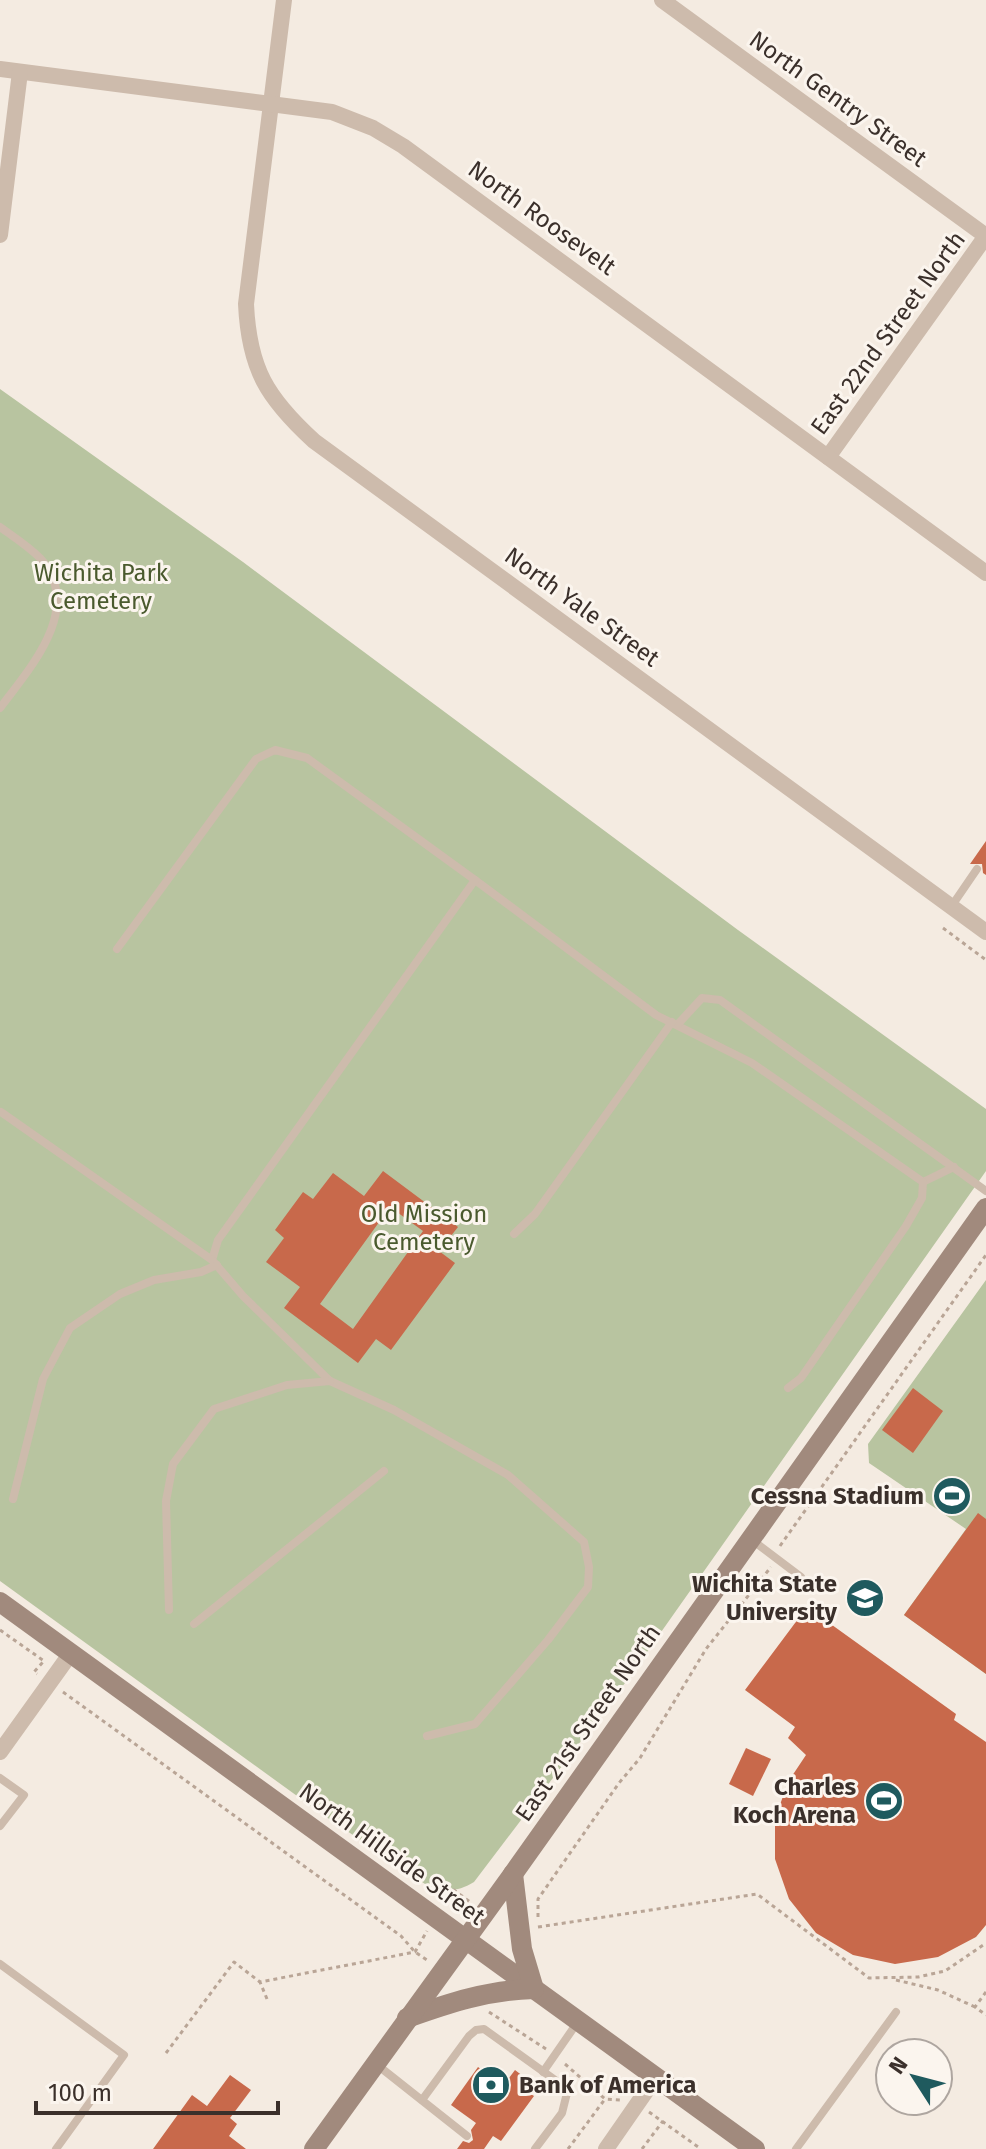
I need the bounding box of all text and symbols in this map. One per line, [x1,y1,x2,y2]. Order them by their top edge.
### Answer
street label: North Gentry Street [744,25,932,173]
street label: North Roosevelt [463,155,622,281]
street label: East 22nd Street North [805,226,971,440]
street label: North Yale Street [499,541,665,673]
park label: Wichita Park Cemetery [34,559,169,615]
park label: Old Mission Cemetery [361,1200,487,1256]
sports icon: Cessna Stadium [931,1475,973,1517]
place label: Cessna Stadium [751,1482,924,1510]
place label: Wichita State University [692,1570,838,1626]
school or university icon: Wichita State University [844,1577,886,1619]
street label: East 21st Street North [510,1619,666,1827]
place label: Charles Koch Arena [733,1773,856,1829]
street label: North Hillside Street [294,1777,491,1931]
sports icon: Charles Koch Arena [863,1780,905,1822]
north arrow [874,2037,954,2117]
text: N [883,2052,913,2079]
bank icon: Bank of America [470,2064,512,2106]
scale bar [36,2065,278,2115]
place label: Bank of America [519,2071,696,2099]
text: 100 m [48,2079,112,2107]

